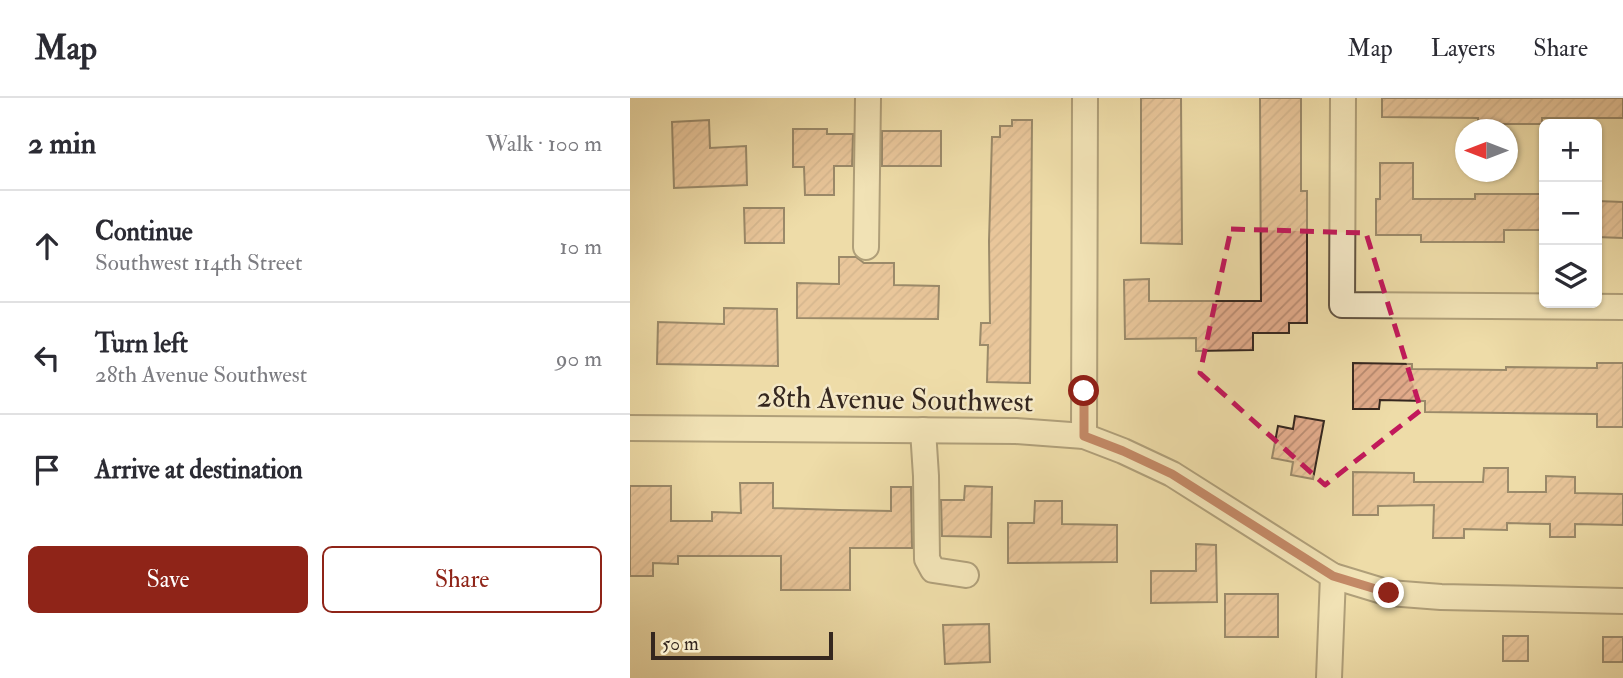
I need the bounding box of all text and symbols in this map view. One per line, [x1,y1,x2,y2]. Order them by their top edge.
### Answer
text: Map [35,28,97,69]
text: Map [1348,33,1393,64]
text: Layers [1431,33,1495,64]
text: Share [1533,33,1588,64]
north arrow [1455,119,1518,182]
map controls [1539,119,1602,308]
button: + [1539,119,1602,182]
text: 2 min [28,125,96,162]
text: Walk · 100 m [486,129,602,158]
button: − [1539,182,1602,245]
text: Continue [95,216,193,248]
icon: ahead [28,227,66,265]
text: 10 m [559,232,602,261]
button: layers [1539,245,1602,308]
text: Southwest 114th Street [95,248,302,277]
text: Turn left [95,328,188,360]
icon: left [28,339,66,377]
text: 90 m [556,344,602,373]
text: 28th Avenue Southwest [95,360,307,389]
route start [1068,375,1099,406]
street label: 28th Avenue Southwest [756,379,1034,420]
icon: arrive [28,451,66,489]
text: Arrive at destination [95,454,303,486]
button: Save [28,546,308,613]
button: Share [322,546,602,613]
route end [1373,577,1404,608]
scale bar [651,629,833,661]
text: 50 m [662,632,699,656]

